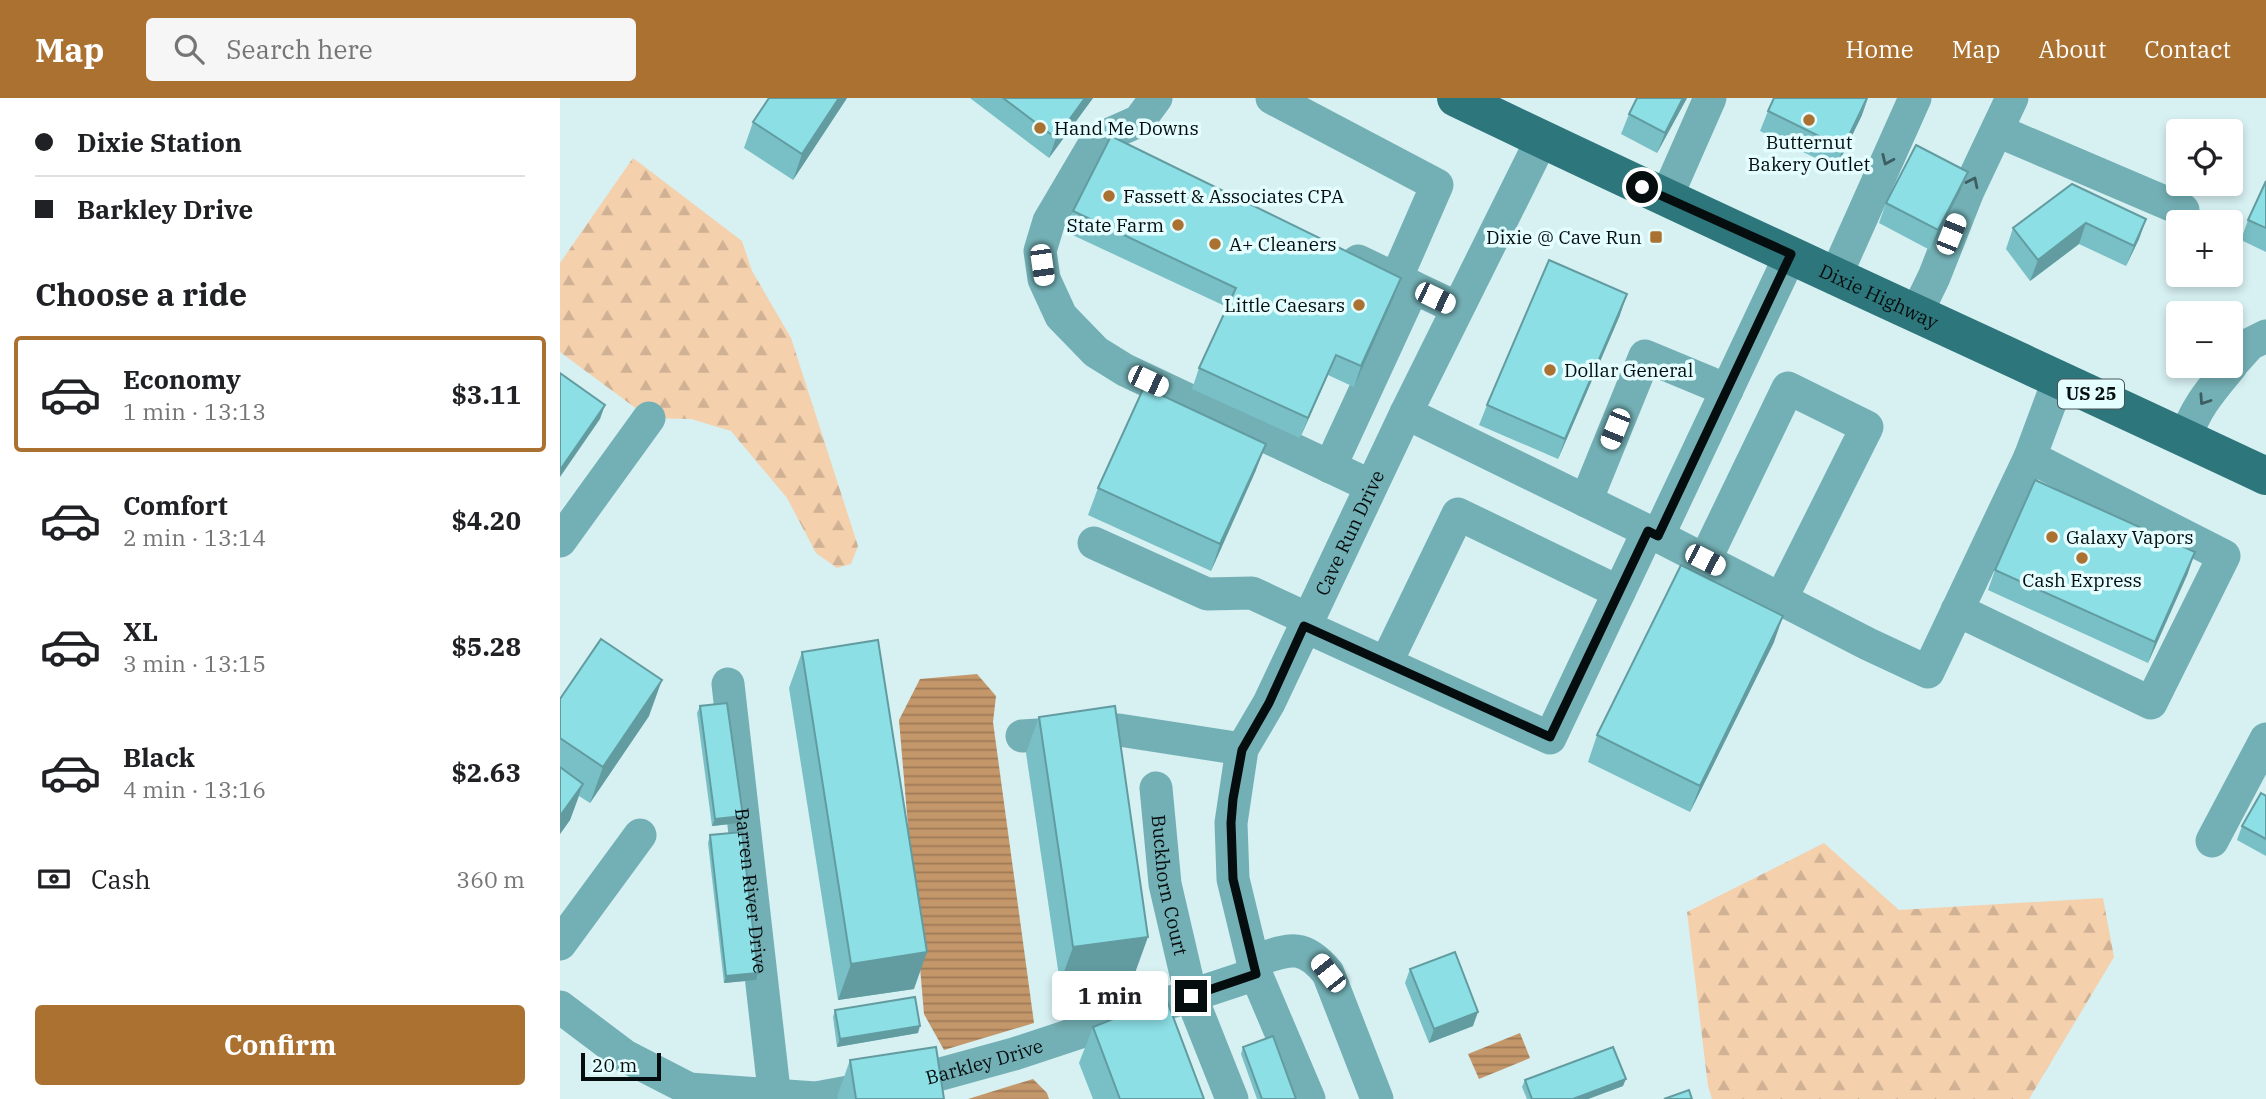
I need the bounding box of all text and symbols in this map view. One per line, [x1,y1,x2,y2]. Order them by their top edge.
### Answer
search box [146,18,636,81]
text: Map [35,28,104,71]
icon: search [170,30,208,68]
text: Search here [226,32,373,66]
text: Home [1846,33,1914,65]
text: Map [1952,33,2000,65]
text: About [2038,33,2106,65]
text: Contact [2144,33,2231,65]
marker: Butternut Bakery Outlet [1801,112,1817,128]
place label: Hand Me Downs [1054,116,1199,140]
map controls [2166,119,2243,378]
button: locate [2166,119,2243,196]
marker: Hand Me Downs [1032,120,1048,136]
text: Dixie Station [77,125,242,159]
place label: Butternut Bakery Outlet [1748,130,1870,176]
one-way arrow [1881,153,1895,165]
route start [1626,171,1658,203]
one-way arrow [1965,177,1979,189]
place label: Fassett & Associates CPA [1123,184,1344,208]
marker: Fassett & Associates CPA [1101,188,1117,204]
text: Barkley Drive [77,192,253,226]
button: + [2166,210,2243,287]
car [1934,211,1969,257]
place label: State Farm [1067,213,1164,237]
marker: State Farm [1170,217,1186,233]
place label: Dixie @ Cave Run [1486,225,1642,249]
marker: Dixie @ Cave Run [1648,229,1664,245]
place label: A+ Cleaners [1229,232,1337,256]
marker: A+ Cleaners [1207,236,1223,252]
car [1029,243,1056,287]
street label: Dixie Highway [1815,258,1943,335]
text: Choose a ride [35,273,247,315]
car [1412,279,1459,317]
place label: Little Caesars [1224,293,1345,317]
marker: Little Caesars [1351,297,1367,313]
button: − [2166,301,2243,378]
place label: Dollar General [1564,358,1694,382]
text: Economy [123,362,241,396]
marker: Dollar General [1542,362,1558,378]
icon: car [39,363,102,426]
car [1125,363,1172,399]
text: $3.11 [451,377,521,411]
road number: US 25 [2058,380,2124,408]
one-way arrow [2199,392,2212,405]
text: 1 min · 13:13 [123,396,266,426]
car [1598,406,1633,452]
street label: Cave Run Drive [1310,466,1389,599]
text: Comfort [123,488,228,522]
icon: car [39,489,102,552]
text: $4.20 [451,503,521,537]
text: 2 min · 13:14 [123,522,266,552]
place label: Galaxy Vapors [2066,525,2194,549]
marker: Galaxy Vapors [2044,529,2060,545]
car [1682,541,1729,579]
marker: Cash Express [2074,550,2090,566]
place label: Cash Express [2022,568,2142,592]
text: XL [123,614,158,648]
icon: car [39,615,102,678]
text: $5.28 [451,629,521,663]
text: 3 min · 13:15 [123,648,266,678]
text: Black [123,740,195,774]
icon: car [39,741,102,804]
text: $2.63 [451,755,521,789]
text: 4 min · 13:16 [123,774,266,804]
street label: Barren River Drive [730,807,773,975]
street label: Buckhorn Court [1147,813,1193,958]
icon: cash [35,860,73,898]
text: Cash [91,862,151,896]
text: 360 m [456,864,525,894]
car [1307,950,1350,996]
callout: 1 min [1051,972,1166,1020]
text: 1 min [1078,980,1142,1010]
route end [1175,980,1207,1012]
button: Confirm [35,1005,525,1085]
street label: Barkley Drive [923,1033,1046,1090]
scale bar [581,1050,662,1082]
text: 20 m [592,1053,637,1077]

